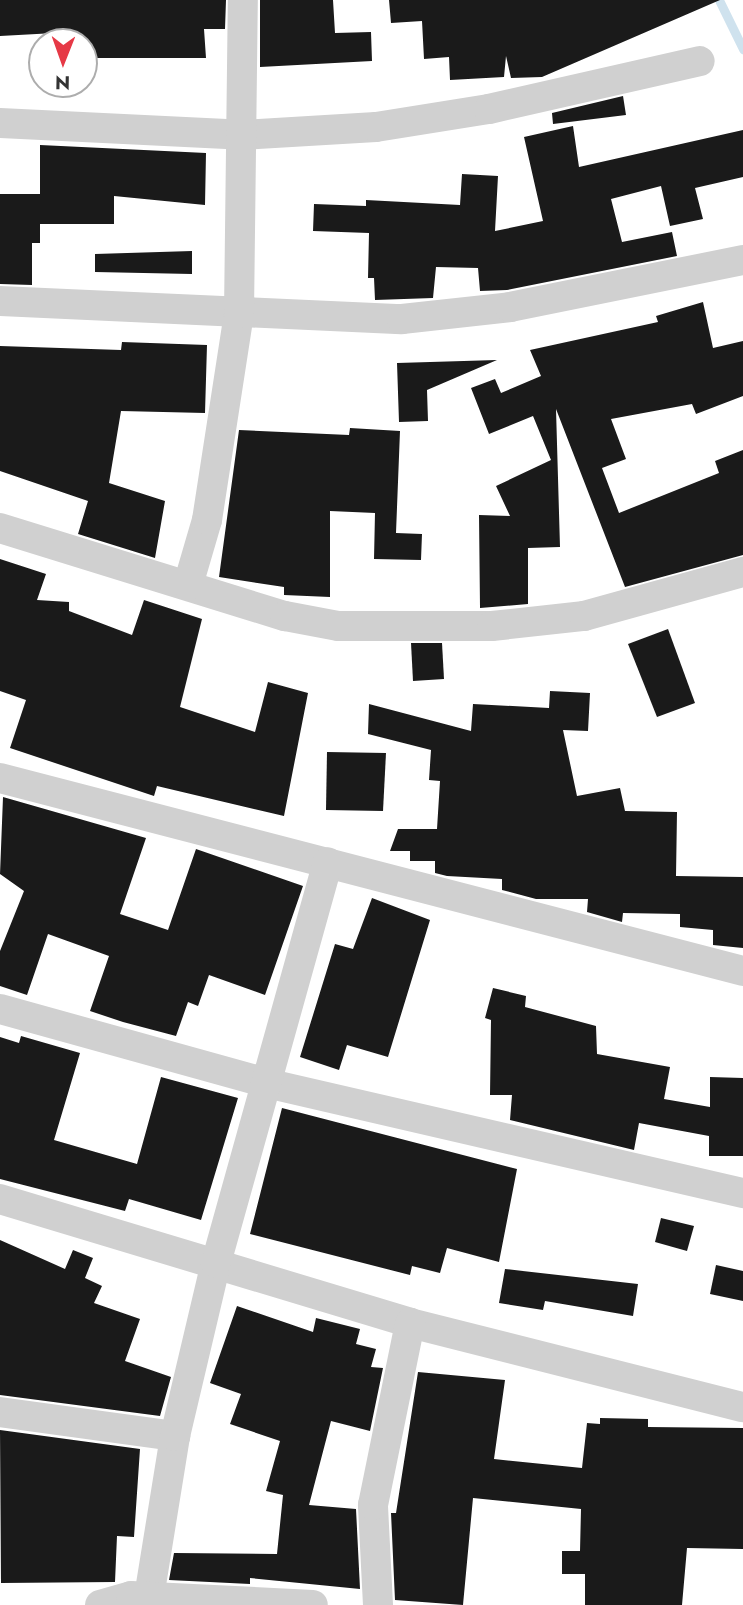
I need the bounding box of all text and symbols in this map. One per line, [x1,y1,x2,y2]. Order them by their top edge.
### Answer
north arrow [28,28,98,98]
text: N [55,69,70,96]

